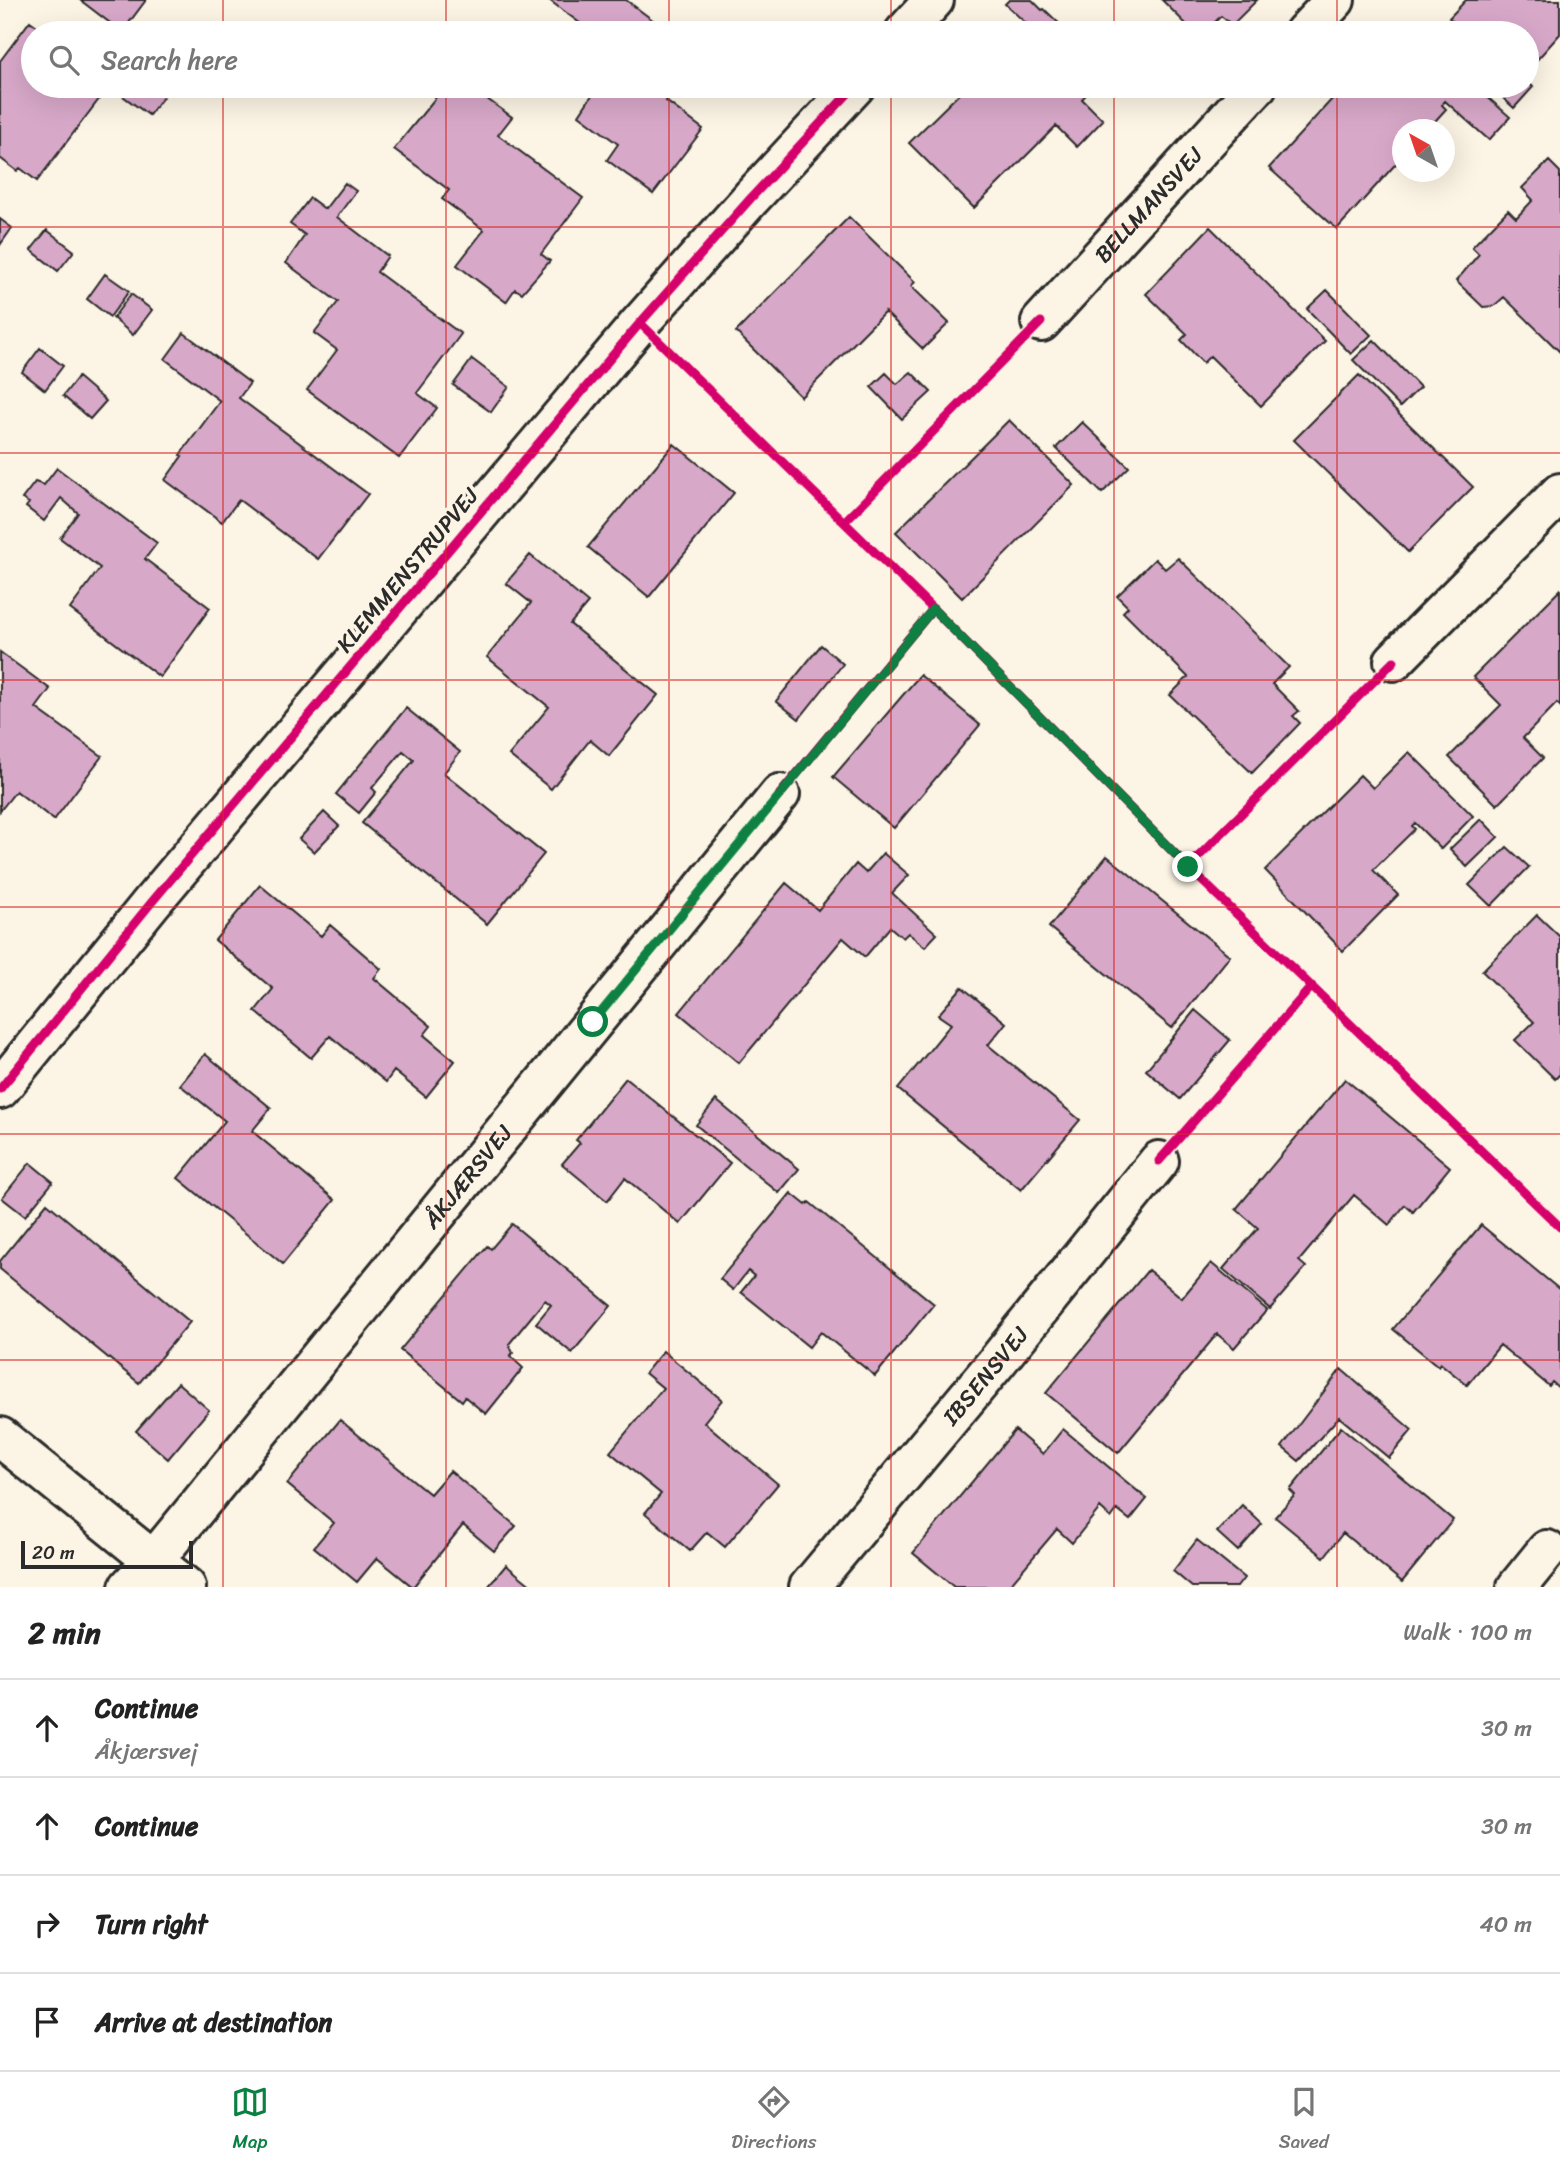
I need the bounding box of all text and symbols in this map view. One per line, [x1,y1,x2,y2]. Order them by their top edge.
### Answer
search box [21,21,1539,98]
text: Search here [101,37,238,83]
icon: search [45,41,83,79]
north arrow [1392,119,1455,182]
street label: BELLMANSVEJ [1084,136,1214,273]
street label: KLEMMENSTRUPVEJ [325,477,490,662]
route end [1172,851,1203,882]
route start [577,1006,608,1037]
street label: ÅKJÆRSVEJ [412,1115,523,1239]
street label: IBSENSVEJ [931,1317,1039,1436]
text: 20 m [32,1536,75,1569]
scale bar [21,1538,192,1570]
text: 2 min [28,1606,101,1660]
text: Walk · 100 m [1403,1612,1532,1653]
text: Continue [95,1685,198,1731]
text: 30 m [1481,1708,1532,1749]
icon: ahead [28,1709,66,1747]
text: Åkjærsvej [95,1731,198,1772]
text: Continue [95,1803,198,1849]
text: 30 m [1481,1806,1532,1847]
icon: ahead [28,1807,66,1845]
text: Turn right [95,1901,208,1947]
text: 40 m [1479,1904,1532,1945]
icon: right [28,1905,66,1943]
text: Arrive at destination [95,1999,332,2045]
icon: arrive [28,2003,66,2041]
tab: Map [231,2083,269,2158]
tab: Directions [731,2083,817,2158]
tab: Saved [1279,2083,1329,2158]

